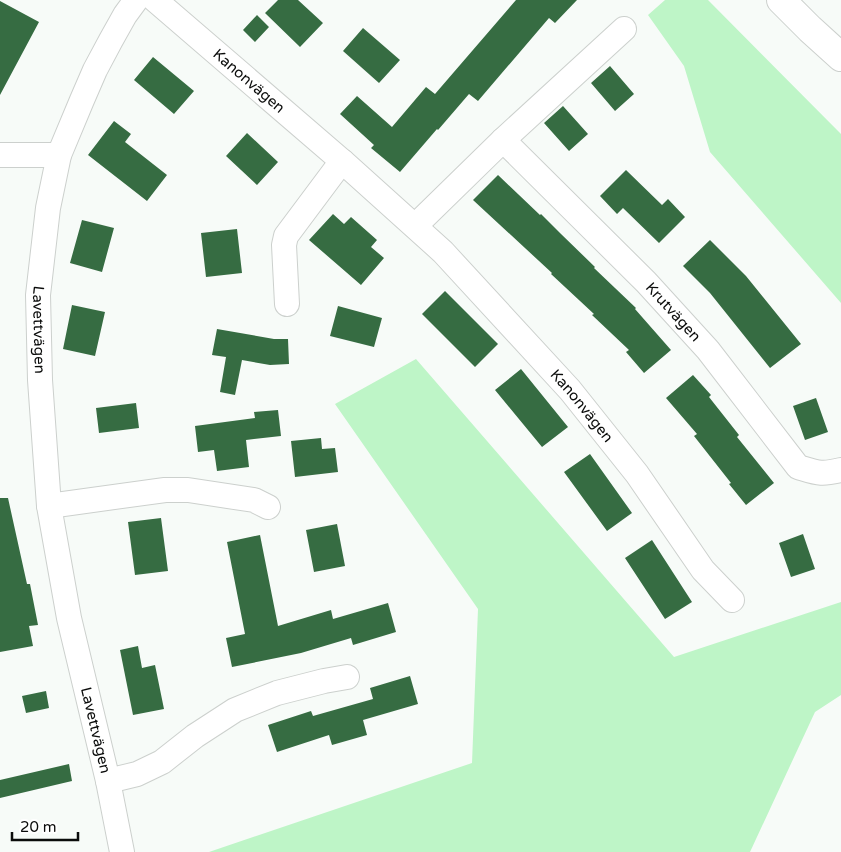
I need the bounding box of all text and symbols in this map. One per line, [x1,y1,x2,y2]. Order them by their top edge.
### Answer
street label: Kanonvägen [209,45,289,117]
street label: Krutvägen [642,278,705,345]
street label: Lavettvägen [29,285,49,374]
street label: Kanonvägen [547,366,617,446]
street label: Lavettvägen [77,685,115,775]
scale bar [12,810,79,842]
text: 20 m [20,818,57,836]

